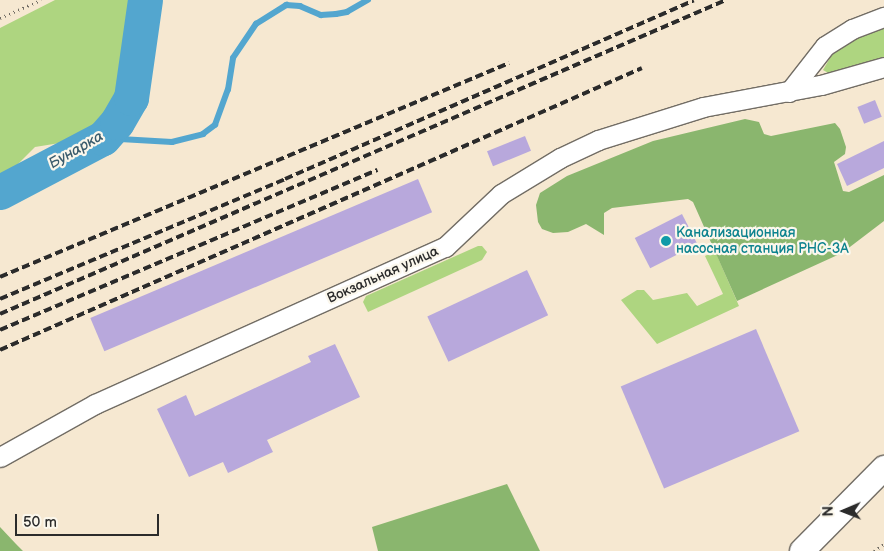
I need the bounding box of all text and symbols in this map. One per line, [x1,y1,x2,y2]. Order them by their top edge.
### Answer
water label: Бунарка [46,127,106,173]
place label: Канализационная насосная станция РНС-3А [676,225,849,258]
marker: Канализационная насосная станция РНС-3А [660,235,672,247]
street label: Вокзальная улица [325,243,441,307]
north arrow [819,486,869,536]
scale bar [18,504,161,536]
text: N [820,506,837,517]
text: 50 m [23,513,57,532]

